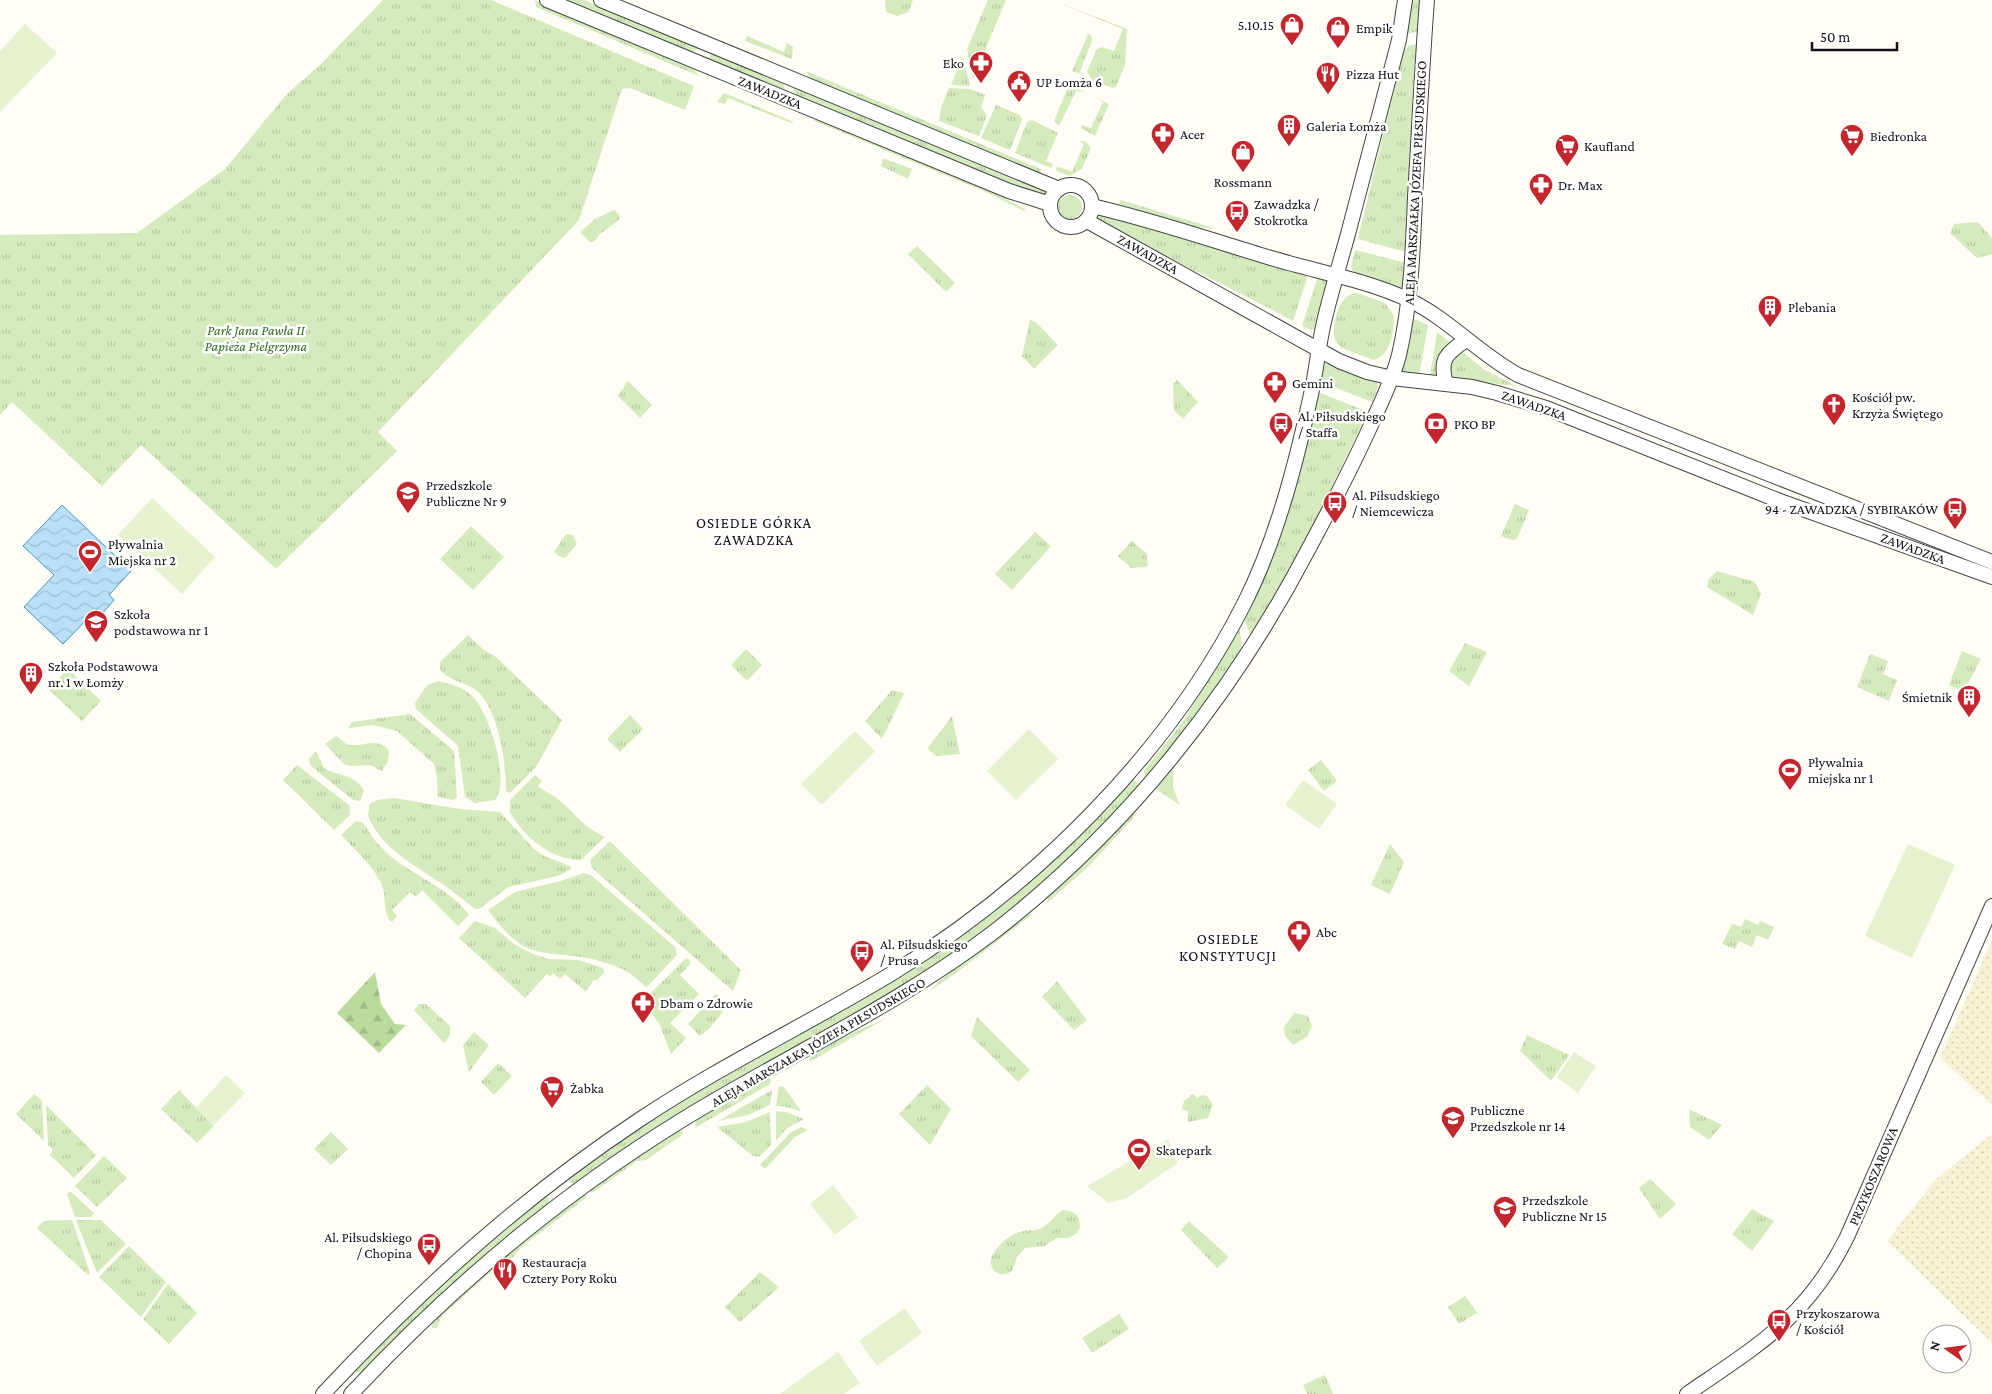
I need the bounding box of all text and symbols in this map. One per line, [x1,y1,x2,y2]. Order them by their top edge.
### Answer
shop icon: 5.10.15 [1279,12,1305,46]
shop icon: Empik [1325,15,1351,49]
place label: 5.10.15 [1238,17,1274,33]
place label: Empik [1356,20,1393,36]
scale bar [1812,20,1897,52]
text: 50 m [1820,29,1850,45]
pharmacy icon: Eko [968,50,994,84]
place label: Eko [943,55,964,71]
street label: ALEJA MARSZAŁKA JÓZEFA PIŁSUDSKIEGO [1401,60,1429,306]
restaurant icon: Pizza Hut [1315,61,1341,95]
place label: Pizza Hut [1346,66,1399,82]
public building icon: UP Łomża 6 [1006,69,1032,103]
street label: ZAWADZKA [736,72,804,112]
place label: UP Łomża 6 [1036,74,1102,90]
building icon: Galeria Łomża [1276,113,1302,147]
place label: Galeria Łomża [1306,118,1387,134]
pharmacy icon: Acer [1150,121,1176,155]
supermarket icon: Biedronka [1839,123,1865,157]
place label: Acer [1180,126,1205,142]
place label: Biedronka [1870,128,1928,144]
supermarket icon: Kaufland [1554,133,1580,167]
place label: Kaufland [1584,138,1635,154]
shop icon: Rossmann [1230,139,1256,173]
pharmacy icon: Dr. Max [1528,172,1554,206]
place label: Rossmann [1214,174,1273,190]
place label: Dr. Max [1558,177,1603,193]
place label: Zawadzka / Stokrotka [1254,196,1319,228]
bus stop icon: Zawadzka / Stokrotka [1224,199,1250,233]
street label: ZAWADZKA [1115,231,1181,277]
building icon: Plebania [1757,294,1783,328]
place label: Plebania [1788,299,1837,315]
park label: Park Jana Pawła II Papieża Pielgrzyma [205,322,308,354]
pharmacy icon: Gemini [1262,370,1288,404]
place label: Gemini [1292,375,1333,391]
street label: ZAWADZKA [1499,386,1569,424]
place label: Kościół pw. Krzyża Świętego [1852,389,1943,421]
church icon: Kościół pw. Krzyża Świętego [1821,392,1847,426]
place label: Al. Piłsudskiego / Staffa [1298,408,1386,440]
bus stop icon: Al. Piłsudskiego / Staffa [1268,411,1294,445]
bank icon: PKO BP [1423,411,1449,445]
place label: PKO BP [1454,416,1496,432]
place label: Przedszkole Publiczne Nr 9 [426,477,507,509]
school or university icon: Przedszkole Publiczne Nr 9 [395,480,421,514]
place label: Al. Piłsudskiego / Niemcewicza [1352,487,1440,519]
bus stop icon: Al. Piłsudskiego / Niemcewicza [1322,490,1348,524]
bus stop icon: 94 - ZAWADZKA / SYBIRAKÓW [1942,496,1968,530]
place label: 94 - ZAWADZKA / SYBIRAKÓW [1765,501,1938,517]
district label: OSIEDLE GÓRKA ZAWADZKA [696,515,812,548]
street label: ZAWADZKA [1879,529,1947,567]
place label: Pływalnia Miejska nr 2 [108,536,176,569]
sports icon: Pływalnia Miejska nr 2 [77,539,103,573]
place label: Szkoła podstawowa nr 1 [114,606,209,638]
school or university icon: Szkoła podstawowa nr 1 [83,609,109,643]
place label: Szkoła Podstawowa nr. 1 w Łomży [48,658,159,690]
building icon: Szkoła Podstawowa nr. 1 w Łomży [18,661,44,695]
building icon: Śmietnik [1956,684,1982,718]
place label: Śmietnik [1902,689,1952,705]
place label: Pływalnia miejska nr 1 [1808,754,1874,787]
sports icon: Pływalnia miejska nr 1 [1777,757,1803,791]
pharmacy icon: Abc [1286,919,1312,953]
place label: Abc [1316,924,1337,940]
district label: OSIEDLE KONSTYTUCJI [1179,931,1277,965]
place label: Al. Piłsudskiego / Prusa [880,936,968,968]
bus stop icon: Al. Piłsudskiego / Prusa [849,939,875,973]
street label: ALEJA MARSZAŁKA JÓZEFA PIŁSUDSKIEGO [708,974,928,1110]
pharmacy icon: Dbam o Zdrowie [630,990,656,1024]
place label: Dbam o Zdrowie [660,995,753,1011]
supermarket icon: Żabka [539,1075,565,1109]
place label: Żabka [570,1080,605,1096]
place label: Publiczne Przedszkole nr 14 [1470,1102,1566,1134]
school or university icon: Publiczne Przedszkole nr 14 [1440,1105,1466,1139]
street label: PRZYKOSZAROWA [1845,1124,1901,1228]
sports icon: Skatepark [1126,1137,1152,1171]
place label: Skatepark [1156,1142,1212,1158]
place label: Przedszkole Publiczne Nr 15 [1522,1192,1607,1224]
school or university icon: Przedszkole Publiczne Nr 15 [1492,1195,1518,1229]
place label: Al. Piłsudskiego / Chopina [324,1229,413,1261]
bus stop icon: Al. Piłsudskiego / Chopina [416,1232,442,1266]
place label: Restauracja Cztery Pory Roku [522,1254,618,1286]
restaurant icon: Restauracja Cztery Pory Roku [492,1257,518,1291]
place label: Przykoszarowa / Kościół [1796,1305,1880,1337]
bus stop icon: Przykoszarowa / Kościół [1766,1308,1792,1342]
north arrow [1922,1324,1972,1374]
text: N [1925,1339,1943,1352]

